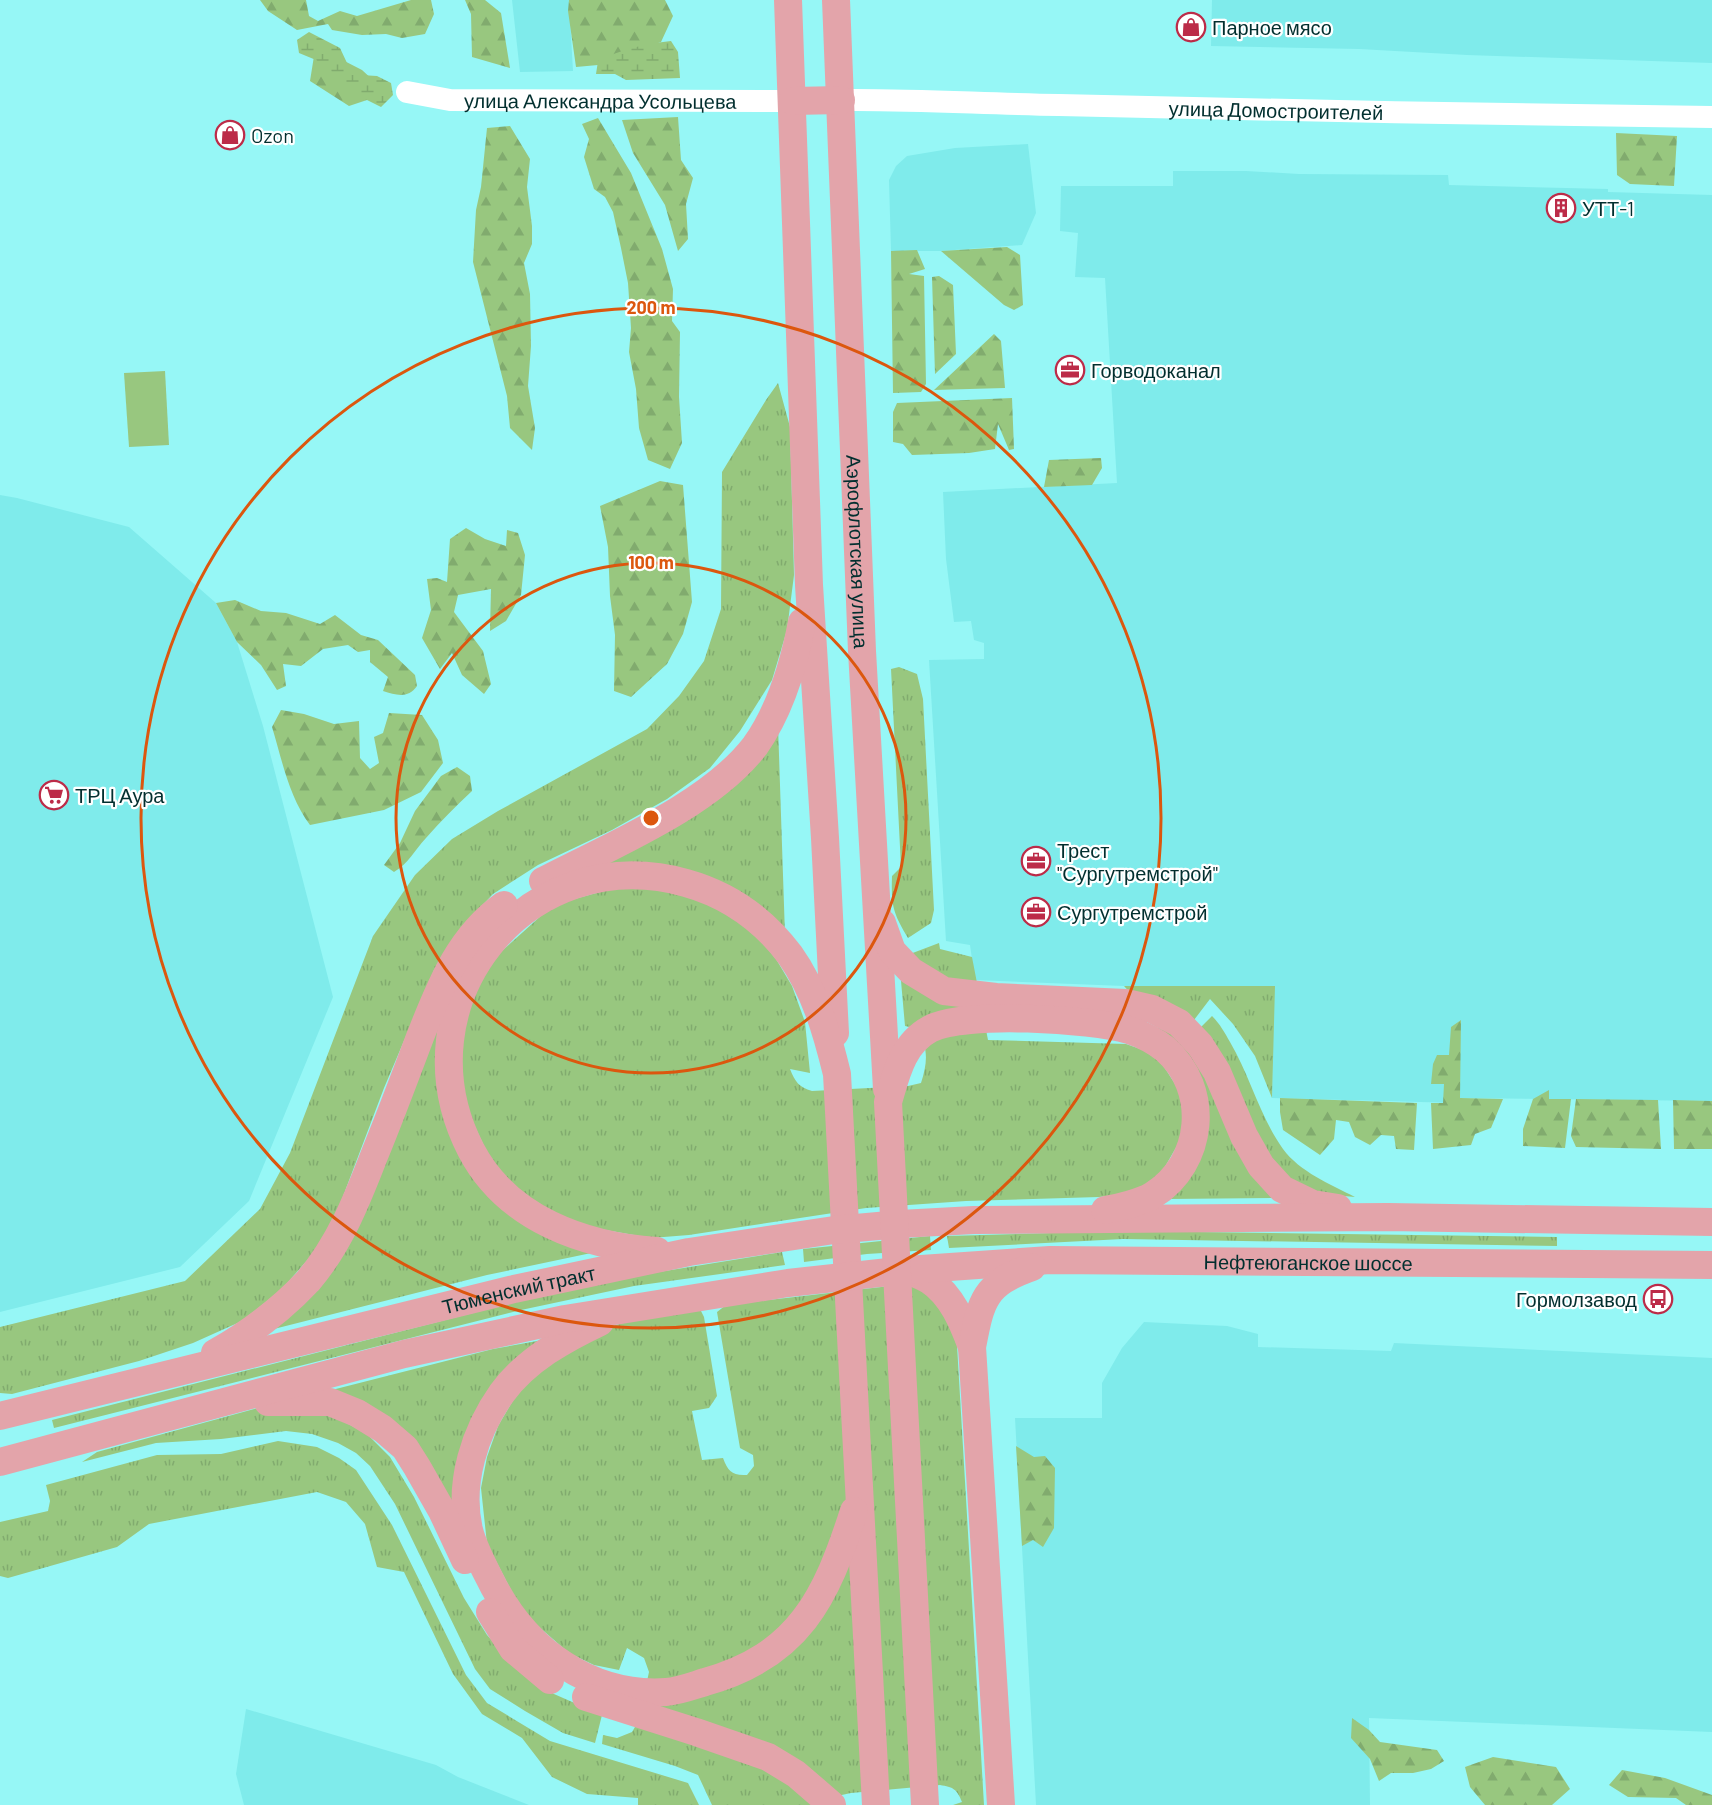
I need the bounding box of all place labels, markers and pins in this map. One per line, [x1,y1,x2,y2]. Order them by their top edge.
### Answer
shop icon: Парное мясо [1175,11,1207,43]
place label: Парное мясо [1212,15,1332,39]
shop icon: Ozon [214,119,246,151]
place label: Ozon [251,123,294,147]
building icon: УТТ-1 [1545,192,1577,224]
place label: УТТ-1 [1582,196,1634,220]
office icon: Горводоканал [1054,354,1086,386]
place label: Горводоканал [1091,358,1221,382]
supermarket icon: ТРЦ Аура [38,779,70,811]
place label: ТРЦ Аура [75,783,165,807]
centre of rings [641,808,661,828]
place label: Трест "Сургутремстрой" [1057,838,1218,885]
office icon: Трест "Сургутремстрой" [1020,845,1052,877]
office icon: Сургутремстрой [1020,896,1052,928]
place label: Сургутремстрой [1057,900,1207,924]
bus stop icon: Гормолзавод [1642,1283,1674,1315]
place label: Гормолзавод [1516,1287,1637,1311]

